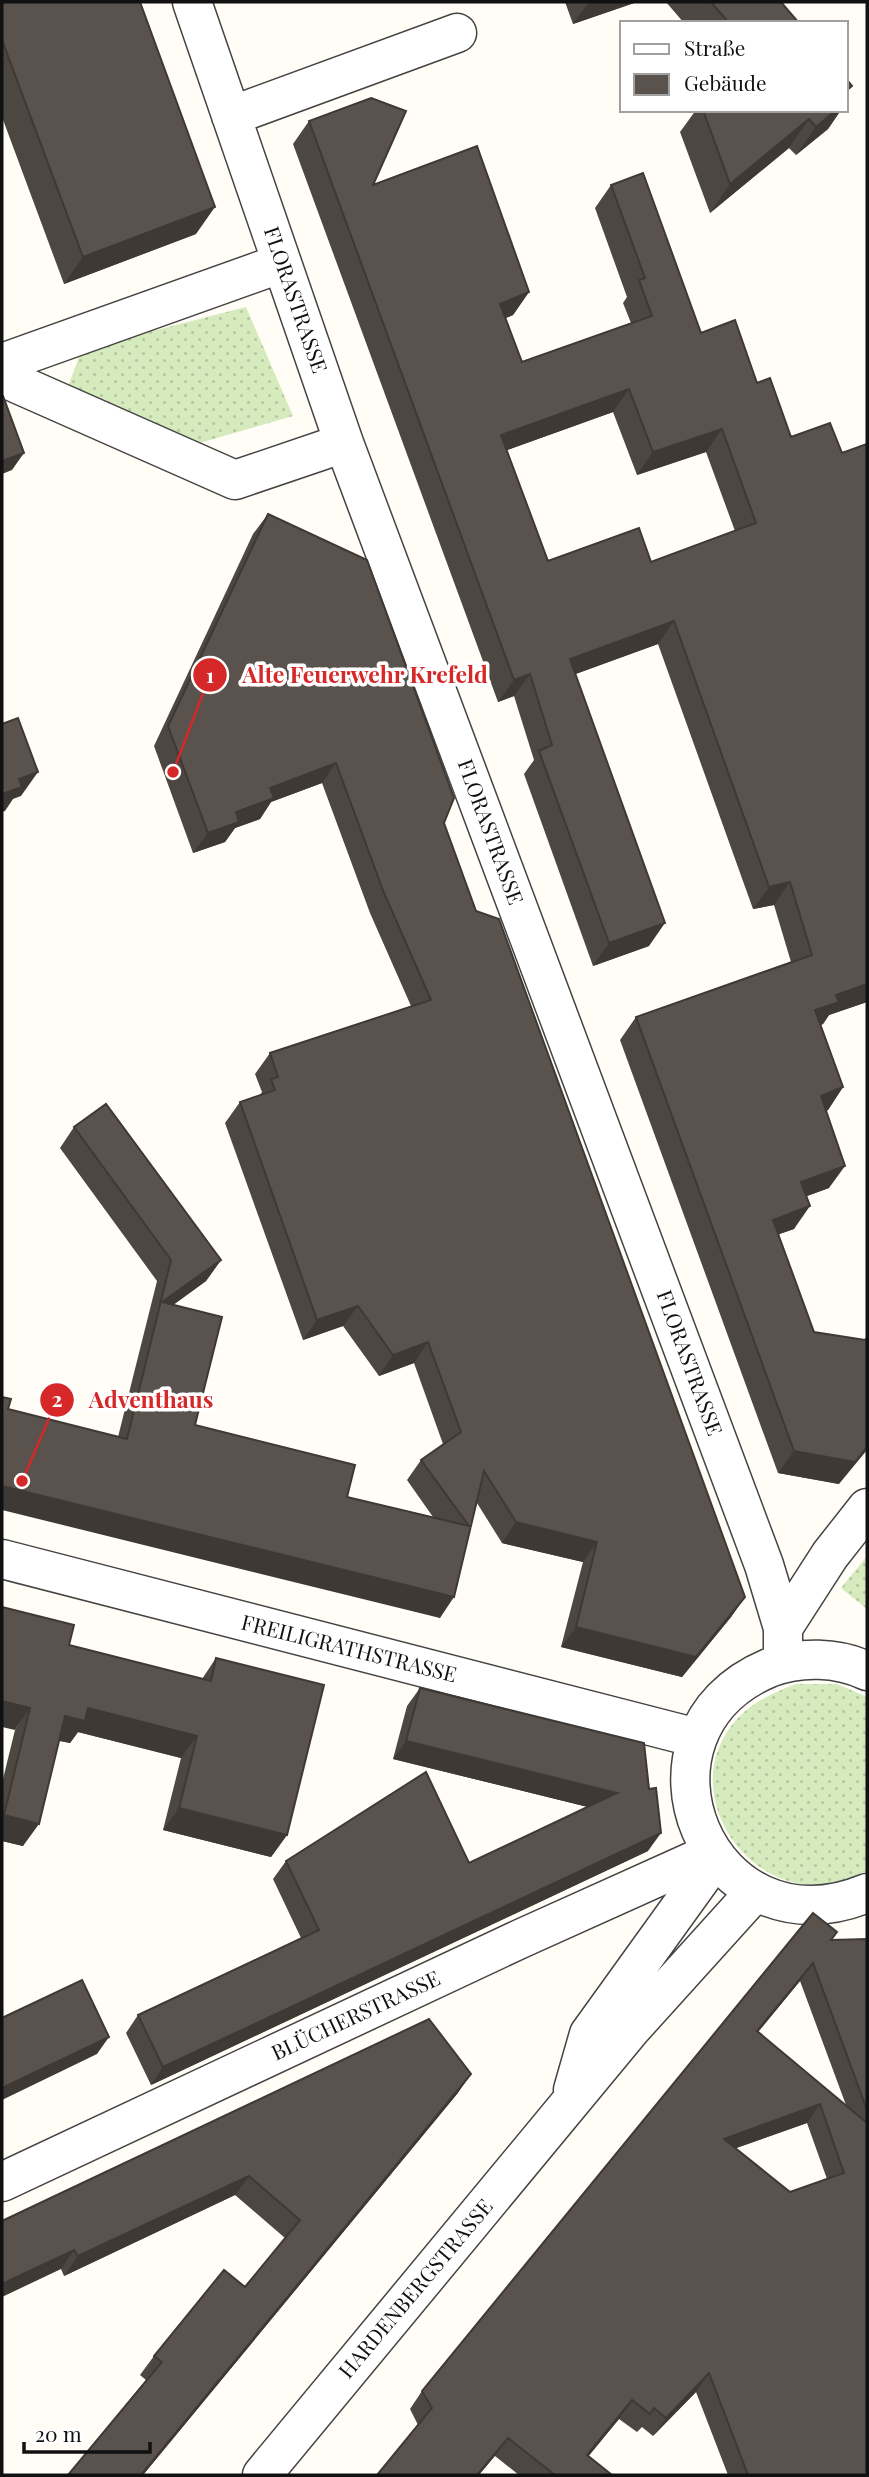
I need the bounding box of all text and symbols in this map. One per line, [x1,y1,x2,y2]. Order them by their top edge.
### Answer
legend [620,21,848,112]
text: Straße [684,33,745,61]
text: Gebäude [684,68,767,96]
street label: FLORASTRASSE [259,222,335,376]
callout: Alte Feuerwehr Krefeld [193,653,502,697]
text: Alte Feuerwehr Krefeld [241,658,488,689]
text: 1 [206,660,214,688]
street label: FLORASTRASSE [453,755,531,908]
street label: FLORASTRASSE [652,1286,730,1439]
callout: Adventhaus [40,1378,227,1422]
text: Adventhaus [88,1383,213,1414]
text: 2 [52,1384,63,1412]
street label: FREILIGRATHSTRASSE [239,1607,460,1687]
street label: BLÜCHERSTRASSE [266,1963,444,2066]
street label: HARDENBERGSTRASSE [331,2192,498,2383]
scale bar [24,2410,150,2454]
text: 20 m [35,2419,82,2447]

